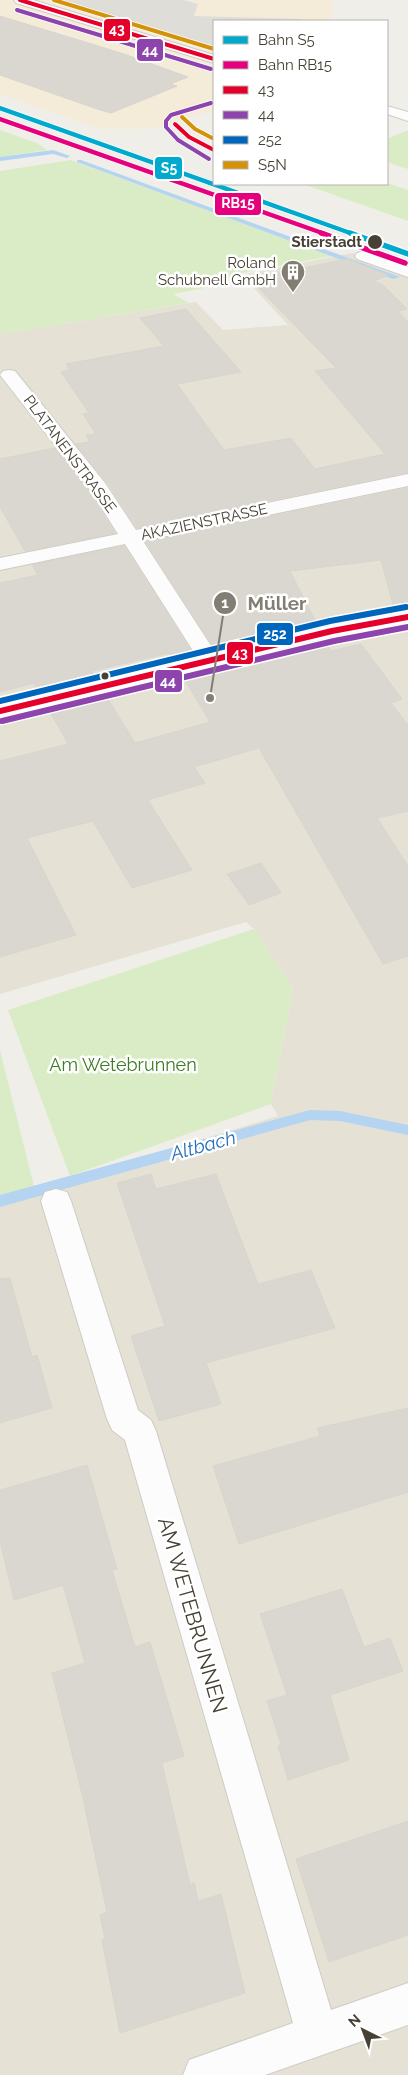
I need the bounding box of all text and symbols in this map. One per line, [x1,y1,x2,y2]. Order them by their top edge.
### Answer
line badge: 43 [103,18,131,42]
legend [213,20,388,185]
text: 43 [109,21,125,37]
text: Bahn S5 [258,31,315,49]
line badge: 44 [136,38,164,62]
text: 44 [142,42,158,58]
text: Bahn RB15 [258,56,332,74]
text: 43 [258,81,274,99]
text: 44 [258,106,274,124]
text: 252 [258,131,282,149]
line badge: S5 [154,156,183,180]
text: S5N [258,156,287,174]
text: S5 [161,160,177,176]
line badge: RB15 [214,192,262,216]
text: RB15 [221,195,255,211]
place label: Stierstadt [291,233,362,251]
marker: Stierstadt [366,233,384,251]
place label: Roland Schubnell GmbH [158,254,276,289]
building icon: Roland Schubnell GmbH [280,259,306,293]
street label: PLATANENSTRASSE [20,391,120,517]
street label: AKAZIENSTRASSE [139,500,269,544]
callout: Müller [212,586,316,620]
text: Müller [248,592,307,614]
text: 1 [221,594,229,612]
line badge: 252 [256,622,294,646]
text: 252 [263,626,287,642]
line badge: 43 [226,641,254,665]
text: 43 [232,645,248,661]
line badge: 44 [154,669,183,693]
unlabelled marker [100,671,110,681]
text: 44 [160,673,176,689]
park label: Am Wetebrunnen [49,1054,197,1075]
water label: Altbach [167,1126,238,1164]
street label: AM WETEBRUNNEN [153,1514,233,1716]
north arrow [338,2005,388,2055]
text: N [345,2011,364,2030]

